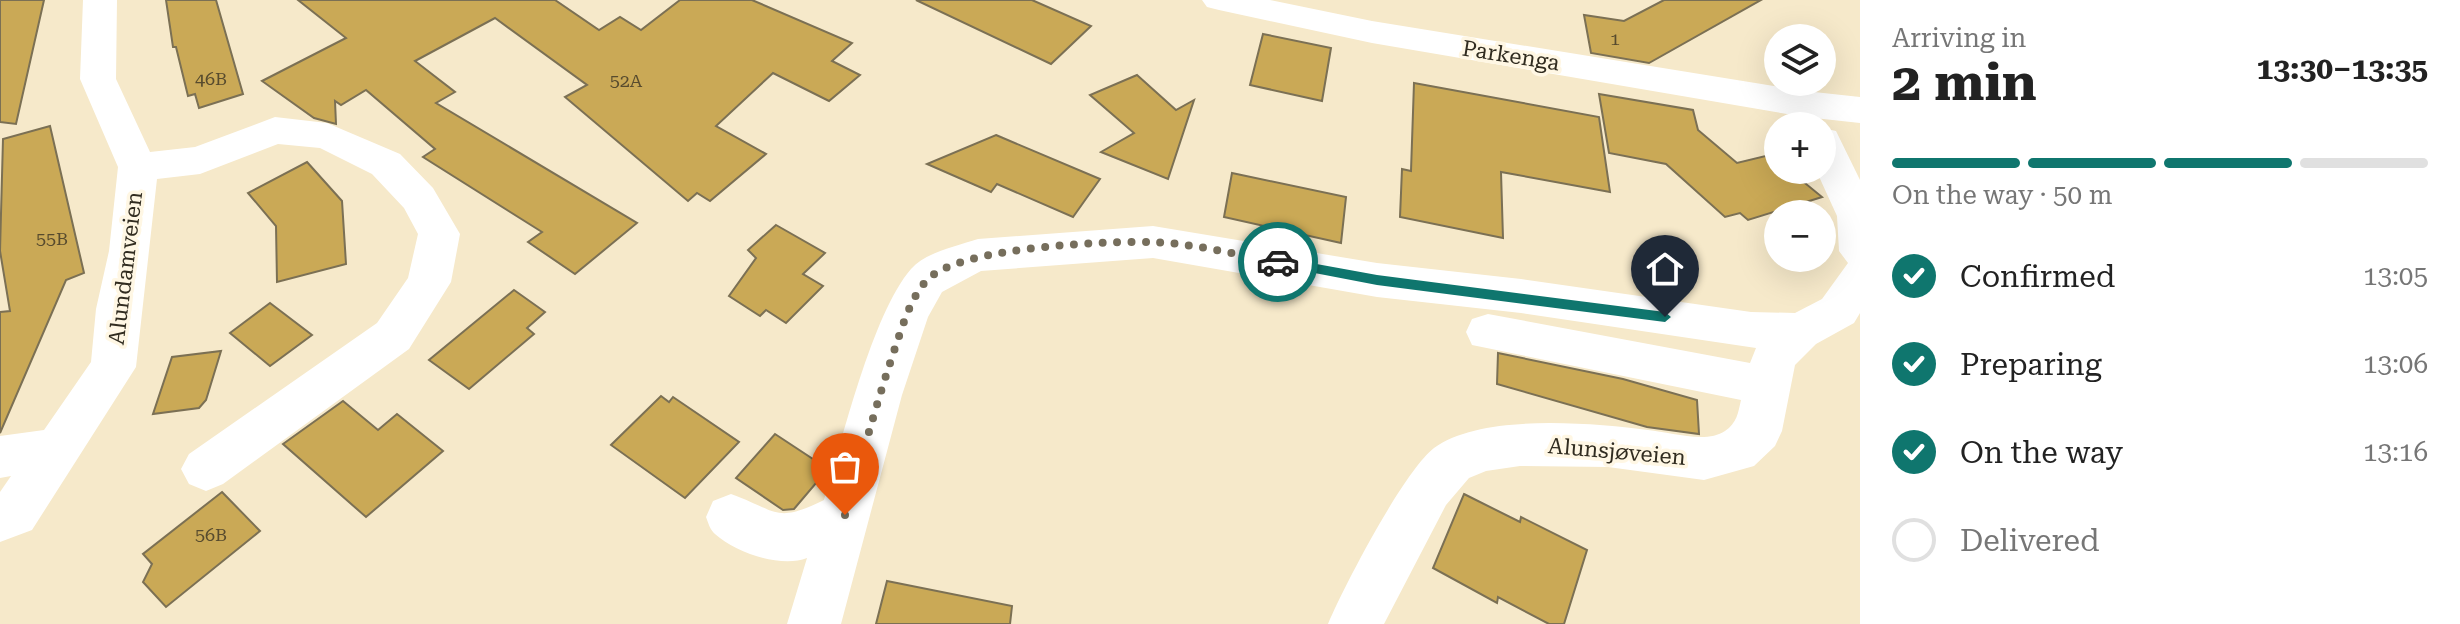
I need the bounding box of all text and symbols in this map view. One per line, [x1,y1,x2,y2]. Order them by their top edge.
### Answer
text: Arriving in [1892,23,2026,53]
map controls [1764,24,1836,272]
button: layers [1764,24,1836,96]
house number: 1 [1610,28,1620,49]
street label: Parkenga [1460,35,1561,76]
text: 13:30–13:35 [2256,51,2428,86]
text: 2 min [1892,52,2037,113]
house number: 46B [195,68,227,89]
house number: 52A [610,70,643,91]
button: + [1764,112,1836,184]
text: On the way · 50 m [1892,180,2112,210]
street label: Alundamveien [104,190,147,346]
button: − [1764,200,1836,272]
courier [1238,222,1318,302]
house number: 55B [36,228,68,249]
pin [1631,235,1699,317]
icon: car [1256,240,1300,284]
icon: home [1643,247,1687,291]
icon: check [1892,254,1936,298]
text: Confirmed [1960,259,2115,294]
text: 13:05 [2363,261,2428,291]
icon: check [1892,342,1936,386]
text: Preparing [1960,347,2102,382]
text: 13:06 [2363,349,2428,379]
icon: check [1892,430,1936,474]
pin [811,433,879,515]
street label: Alunsjøveien [1547,433,1687,470]
text: On the way [1960,435,2123,470]
text: 13:16 [2363,437,2428,467]
icon: bag [823,445,867,489]
text: Delivered [1960,523,2099,558]
house number: 56B [195,524,227,545]

